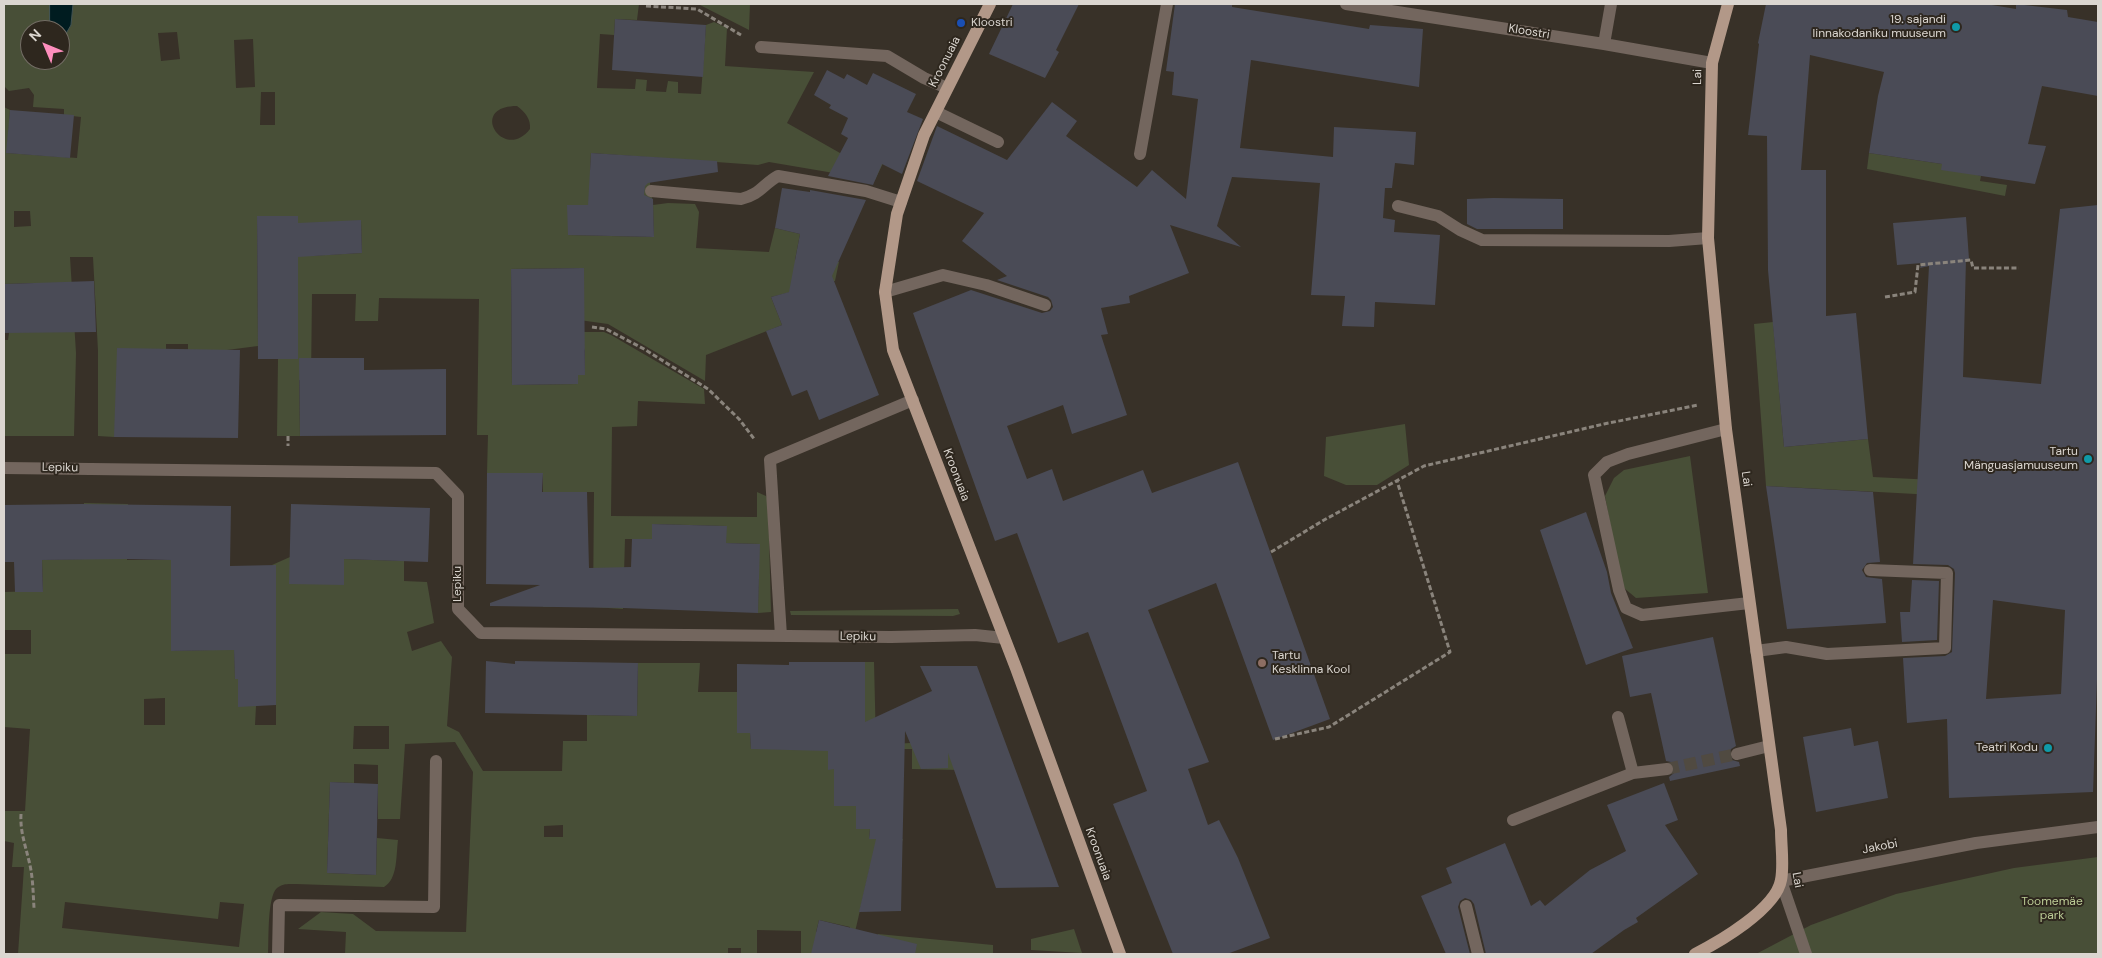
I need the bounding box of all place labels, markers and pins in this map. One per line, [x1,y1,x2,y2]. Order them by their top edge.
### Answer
place label: 19. sajandi linnakodaniku muuseum [1813,13,1946,41]
place label: Kloostri [971,16,1013,30]
marker: Kloostri [955,17,967,29]
marker: 19. sajandi linnakodaniku muuseum [1950,21,1962,33]
place label: Tartu Mänguasjamuuseum [1964,445,2078,473]
marker: Tartu Mänguasjamuuseum [2082,453,2094,465]
place label: Tartu Kesklinna Kool [1272,649,1350,677]
marker: Tartu Kesklinna Kool [1256,657,1268,669]
place label: Teatri Kodu [1976,741,2038,755]
marker: Teatri Kodu [2042,742,2054,754]

